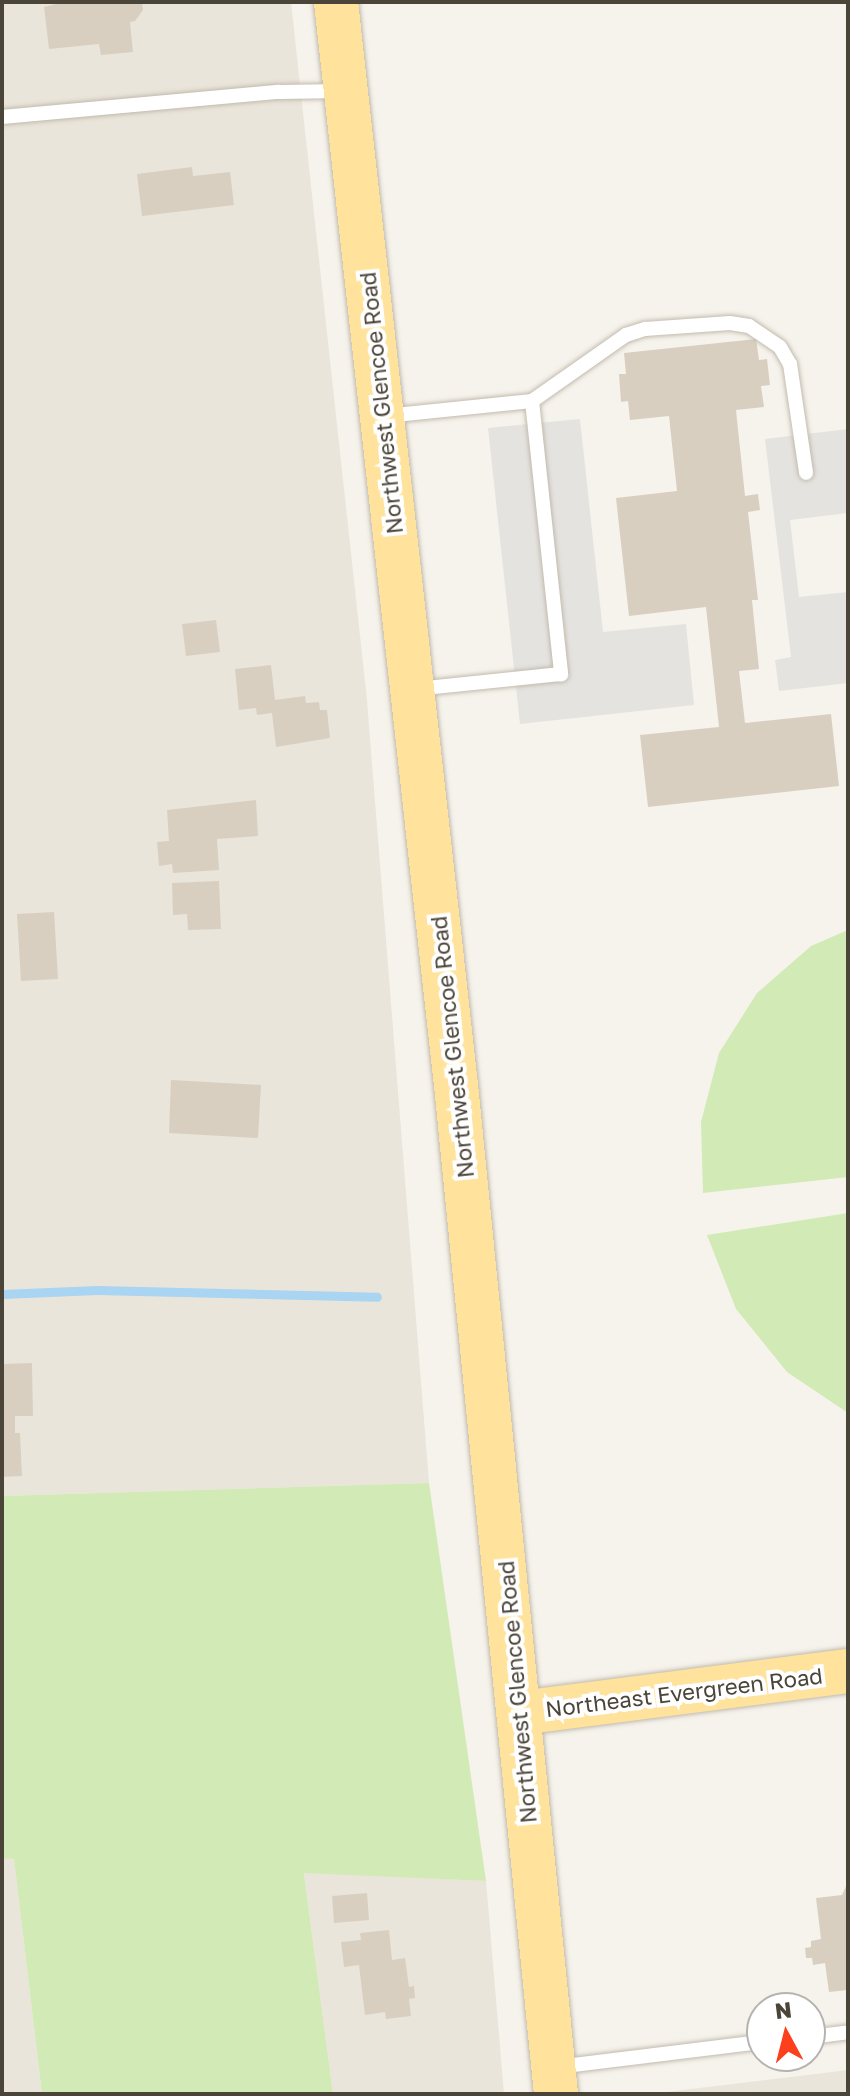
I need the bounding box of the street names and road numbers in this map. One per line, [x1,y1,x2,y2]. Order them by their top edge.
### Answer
street label: Northwest Glencoe Road [354,271,408,535]
street label: Northwest Glencoe Road [425,915,479,1179]
street label: Northwest Glencoe Road [492,1560,542,1824]
street label: Northeast Evergreen Road [544,1662,824,1722]

